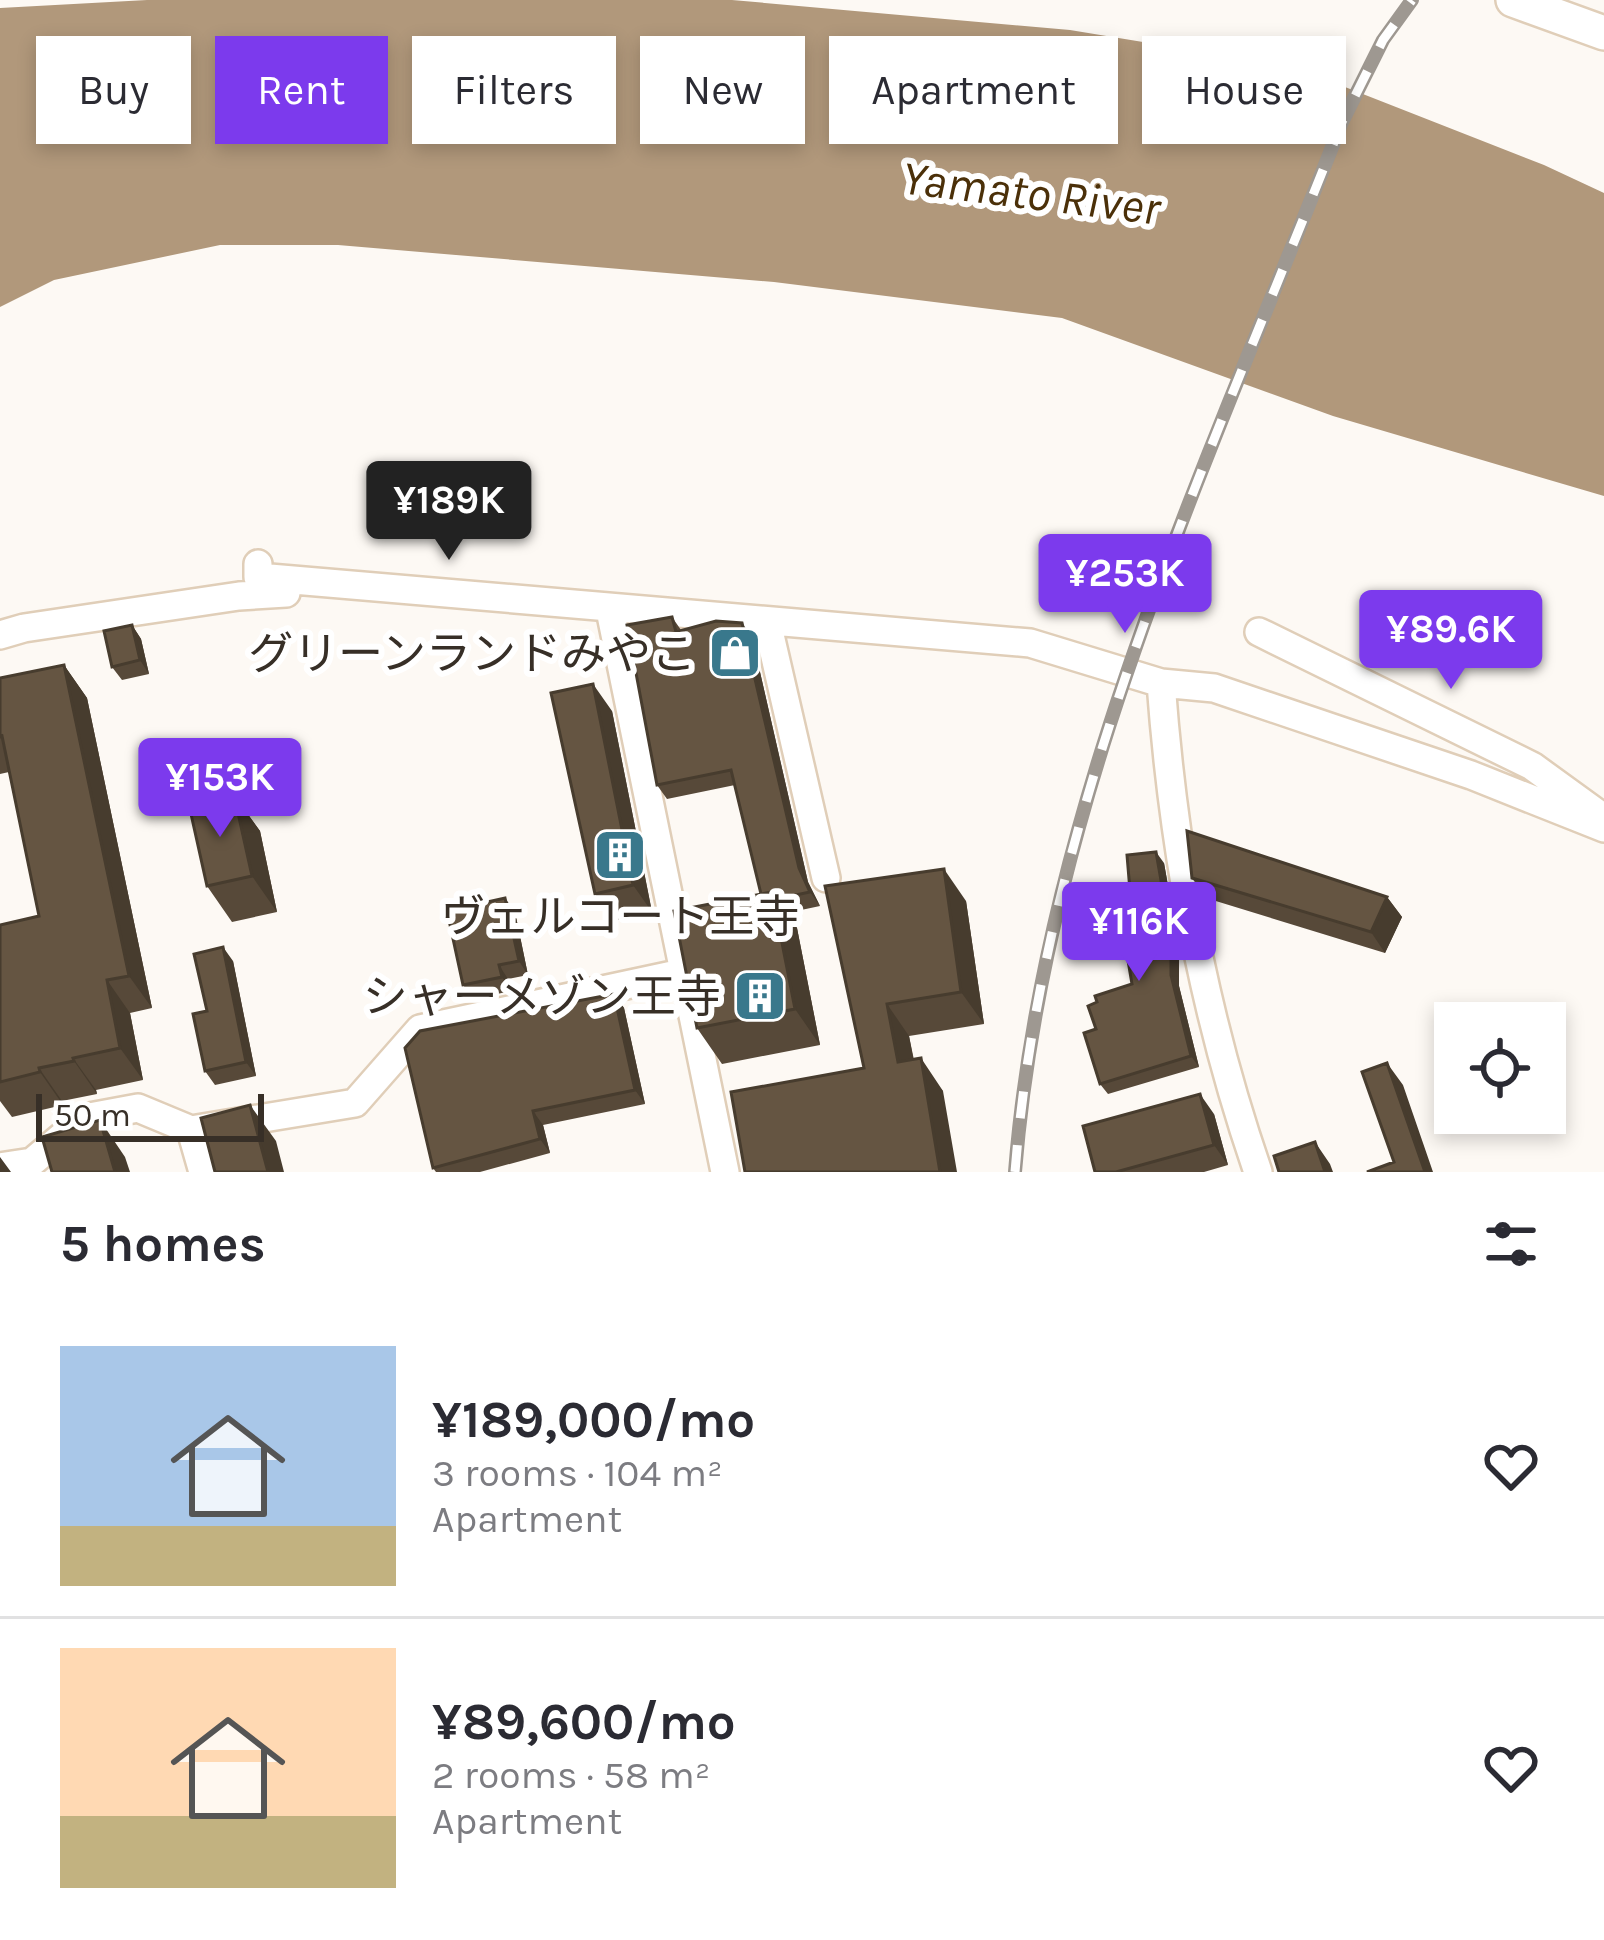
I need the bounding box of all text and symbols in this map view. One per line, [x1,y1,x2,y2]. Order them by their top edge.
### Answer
chip: Buy [36,36,191,144]
chip: Rent [215,36,388,144]
chip: Filters [412,36,616,144]
chip: New [640,36,805,144]
chip: Apartment [829,36,1118,144]
chip: House [1142,36,1346,144]
water label: Yamato River [899,149,1165,237]
pin: ¥189K [365,461,533,563]
text: ¥189K [393,477,505,523]
pin: ¥253K [1041,534,1209,636]
text: ¥253K [1066,550,1184,596]
pin: ¥89.6K [1353,590,1549,692]
text: ¥89.6K [1386,606,1516,652]
shop icon: グリーンランドみやこ [707,625,763,681]
place label: グリーンランドみやこ [248,628,696,680]
pin: ¥153K [136,738,304,840]
text: ¥153K [165,754,275,800]
building icon: ヴェルコート王寺 [592,827,648,883]
pin: ¥116K [1055,882,1223,984]
place label: ヴェルコート王寺 [440,891,800,943]
text: ¥116K [1089,898,1189,944]
building icon: シャーメゾン王寺 [732,968,788,1024]
place label: シャーメゾン王寺 [363,971,721,1023]
map controls [1434,1002,1566,1134]
button: locate [1434,1002,1566,1134]
scale bar [36,1088,264,1141]
text: 50 m [54,1096,131,1134]
icon: filters [1478,1211,1544,1277]
text: 5 homes [60,1214,266,1274]
text: ¥189,000/mo [432,1390,755,1450]
icon: home [156,1394,300,1538]
icon: heart [1478,1433,1544,1499]
text: 3 rooms · 104 m² [432,1450,723,1496]
text: Apartment [432,1496,622,1542]
text: ¥89,600/mo [432,1692,736,1752]
icon: home [156,1696,300,1840]
icon: heart [1478,1735,1544,1801]
text: 2 rooms · 58 m² [432,1752,710,1798]
text: Apartment [432,1798,622,1844]

